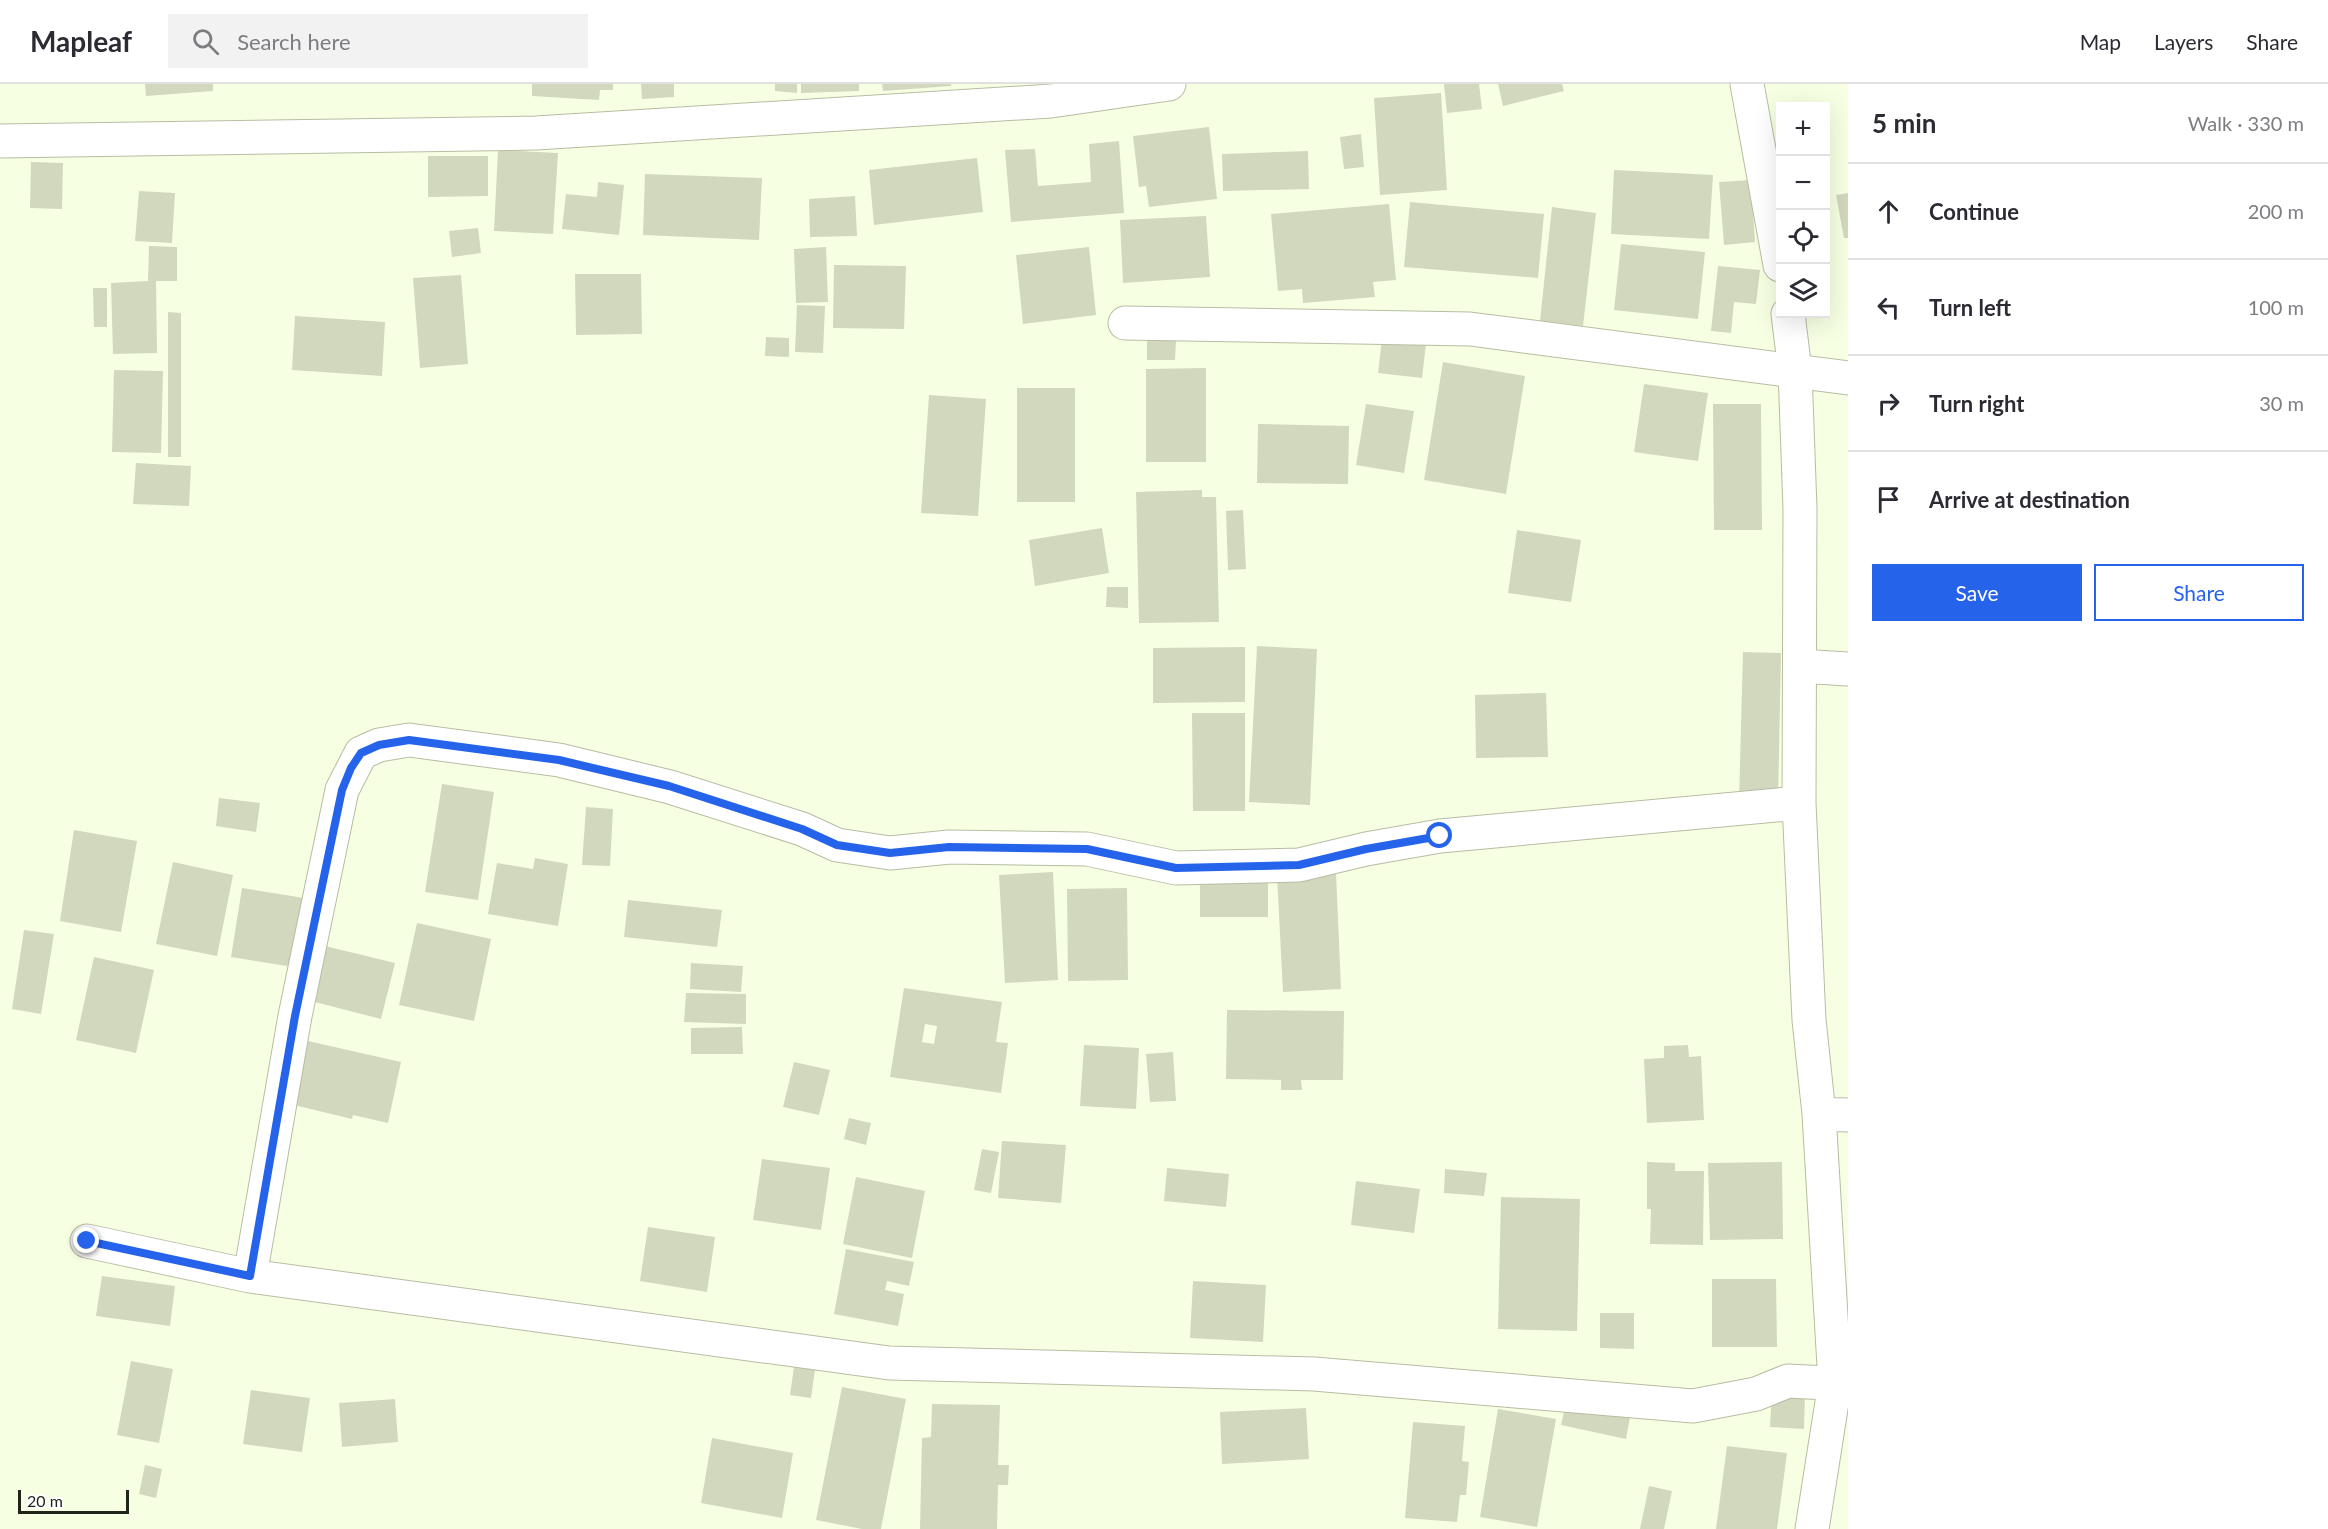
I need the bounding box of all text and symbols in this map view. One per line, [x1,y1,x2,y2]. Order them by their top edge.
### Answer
search box [168,14,588,68]
text: Mapleaf [30,24,132,58]
icon: search [189,25,222,58]
text: Search here [237,28,351,55]
text: Map [2080,29,2121,54]
text: Layers [2154,29,2213,54]
text: Share [2246,29,2298,54]
map controls [1776,102,1830,318]
button: + [1776,102,1830,156]
text: 5 min [1872,107,1936,139]
text: Walk · 330 m [2188,111,2304,135]
button: − [1776,156,1830,210]
icon: ahead [1872,195,1905,228]
text: Continue [1929,198,2019,225]
text: 200 m [2248,199,2304,223]
button: locate [1776,210,1830,264]
button: layers [1776,264,1830,318]
icon: left [1872,291,1905,324]
text: Turn left [1929,294,2011,321]
text: 100 m [2248,295,2304,319]
icon: right [1872,387,1905,420]
text: Turn right [1929,390,2024,417]
text: 30 m [2259,391,2304,415]
icon: arrive [1872,483,1905,516]
text: Arrive at destination [1929,486,2130,513]
button: Save [1872,564,2082,621]
button: Share [2094,564,2304,621]
route start [1426,822,1452,848]
route end [73,1227,99,1253]
scale bar [18,1487,129,1514]
text: 20 m [27,1491,63,1510]

